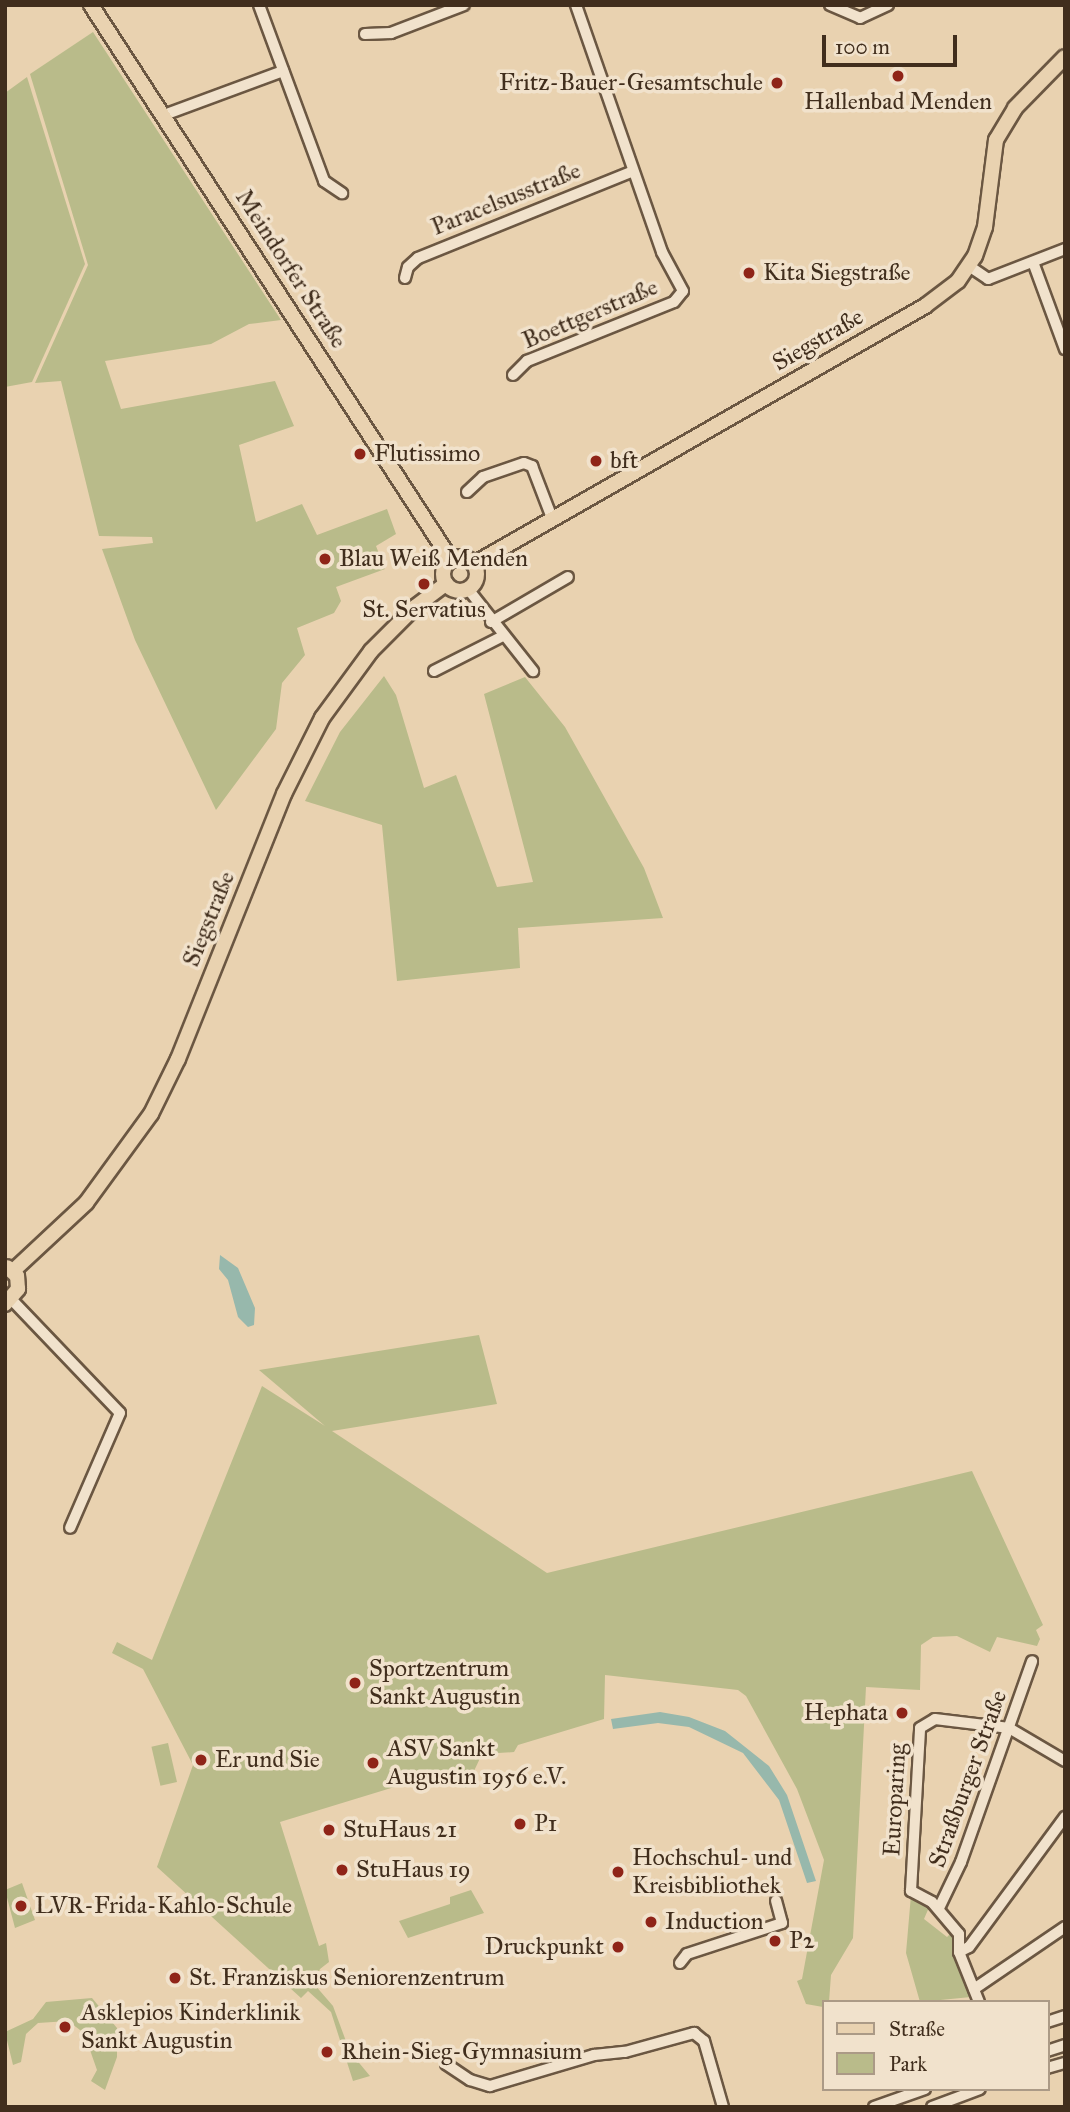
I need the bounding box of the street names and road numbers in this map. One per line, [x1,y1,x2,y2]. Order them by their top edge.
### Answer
street label: Paracelsusstraße [427,156,585,242]
street label: Meindorfer Straße [229,184,353,354]
street label: Boettgerstraße [518,273,662,355]
street label: Siegstraße [767,302,869,378]
street label: Siegstraße [177,867,241,971]
street label: Straßburger Straße [923,1686,1013,1872]
street label: Europaring [878,1743,912,1857]

